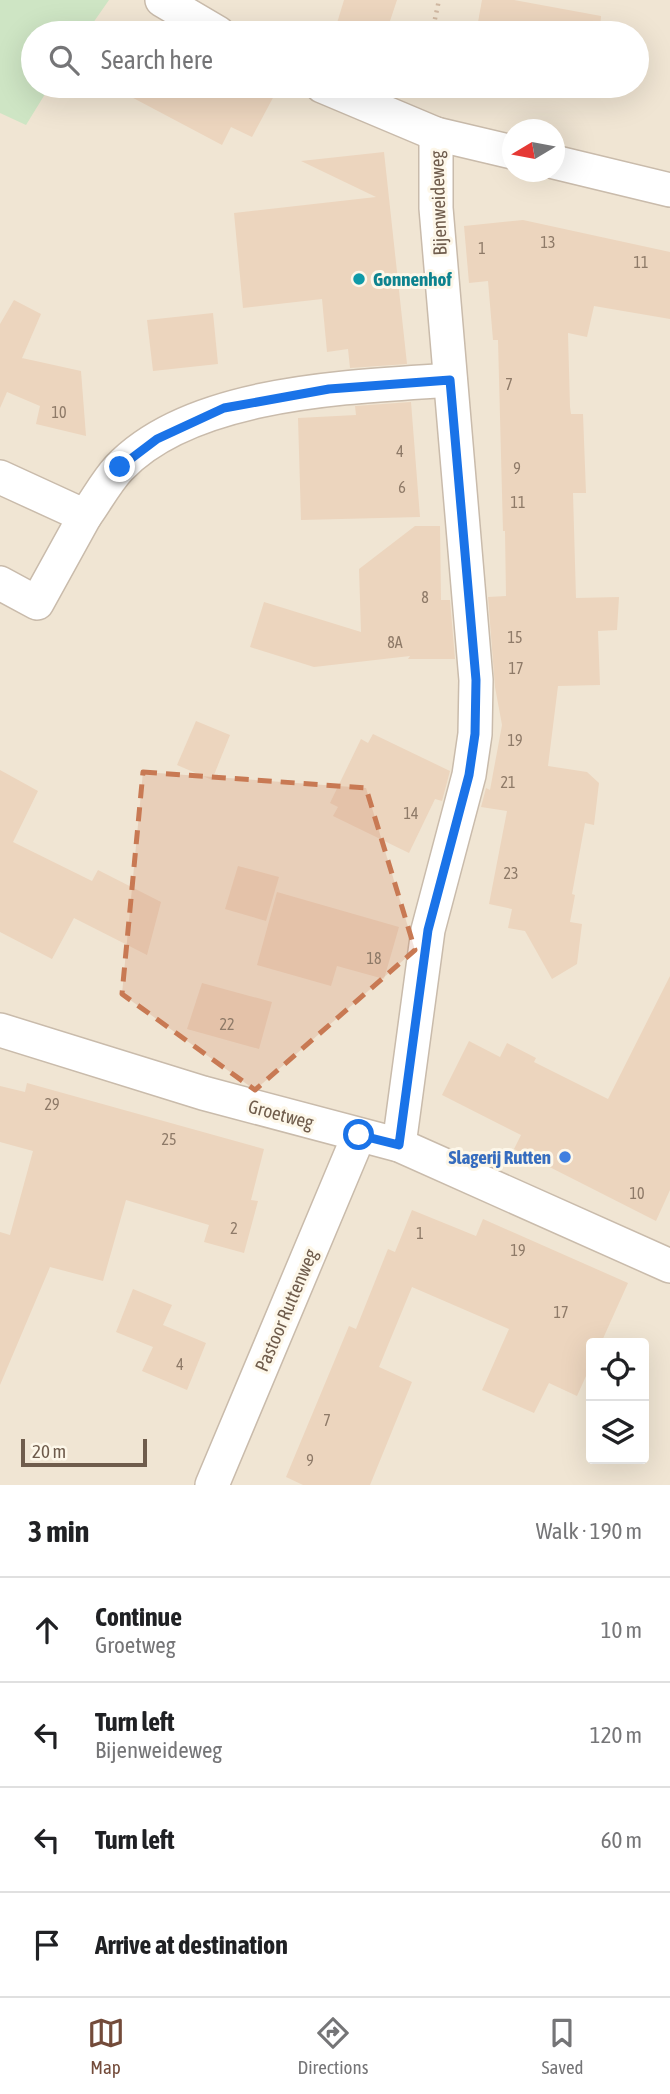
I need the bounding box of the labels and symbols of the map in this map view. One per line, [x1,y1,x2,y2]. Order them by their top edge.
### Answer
north arrow [502,119,565,182]
street label: Bijenweideweg [425,149,451,256]
house number: 13 [540,233,556,251]
house number: 1 [478,239,486,257]
house number: 11 [633,253,649,271]
place label: Gonnenhof [373,268,452,290]
marker: Gonnenhof [351,271,367,287]
house number: 7 [505,375,513,393]
house number: 10 [51,403,67,421]
house number: 4 [396,442,404,460]
route end [104,451,135,482]
house number: 9 [513,459,521,477]
house number: 6 [398,478,406,496]
house number: 11 [510,493,526,511]
house number: 8 [421,588,429,606]
house number: 15 [507,628,523,646]
house number: 8A [387,633,403,651]
house number: 17 [508,659,524,677]
house number: 19 [507,731,523,749]
house number: 21 [500,773,516,791]
house number: 14 [403,804,419,822]
house number: 23 [503,864,519,882]
house number: 18 [366,949,382,967]
house number: 22 [219,1015,235,1033]
house number: 29 [44,1095,60,1113]
street label: Groetweg [246,1095,317,1133]
route start [343,1119,374,1150]
house number: 25 [161,1130,177,1148]
place label: Slagerij Rutten [449,1146,551,1168]
marker: Slagerij Rutten [557,1149,573,1165]
house number: 10 [629,1184,645,1202]
house number: 2 [230,1219,238,1237]
house number: 1 [416,1224,424,1242]
house number: 19 [510,1241,526,1259]
street label: Pastoor Ruttenweg [250,1245,322,1375]
house number: 17 [553,1303,569,1321]
house number: 4 [176,1355,184,1373]
house number: 7 [323,1411,331,1429]
scale bar [21,1436,147,1468]
house number: 9 [306,1451,314,1469]

